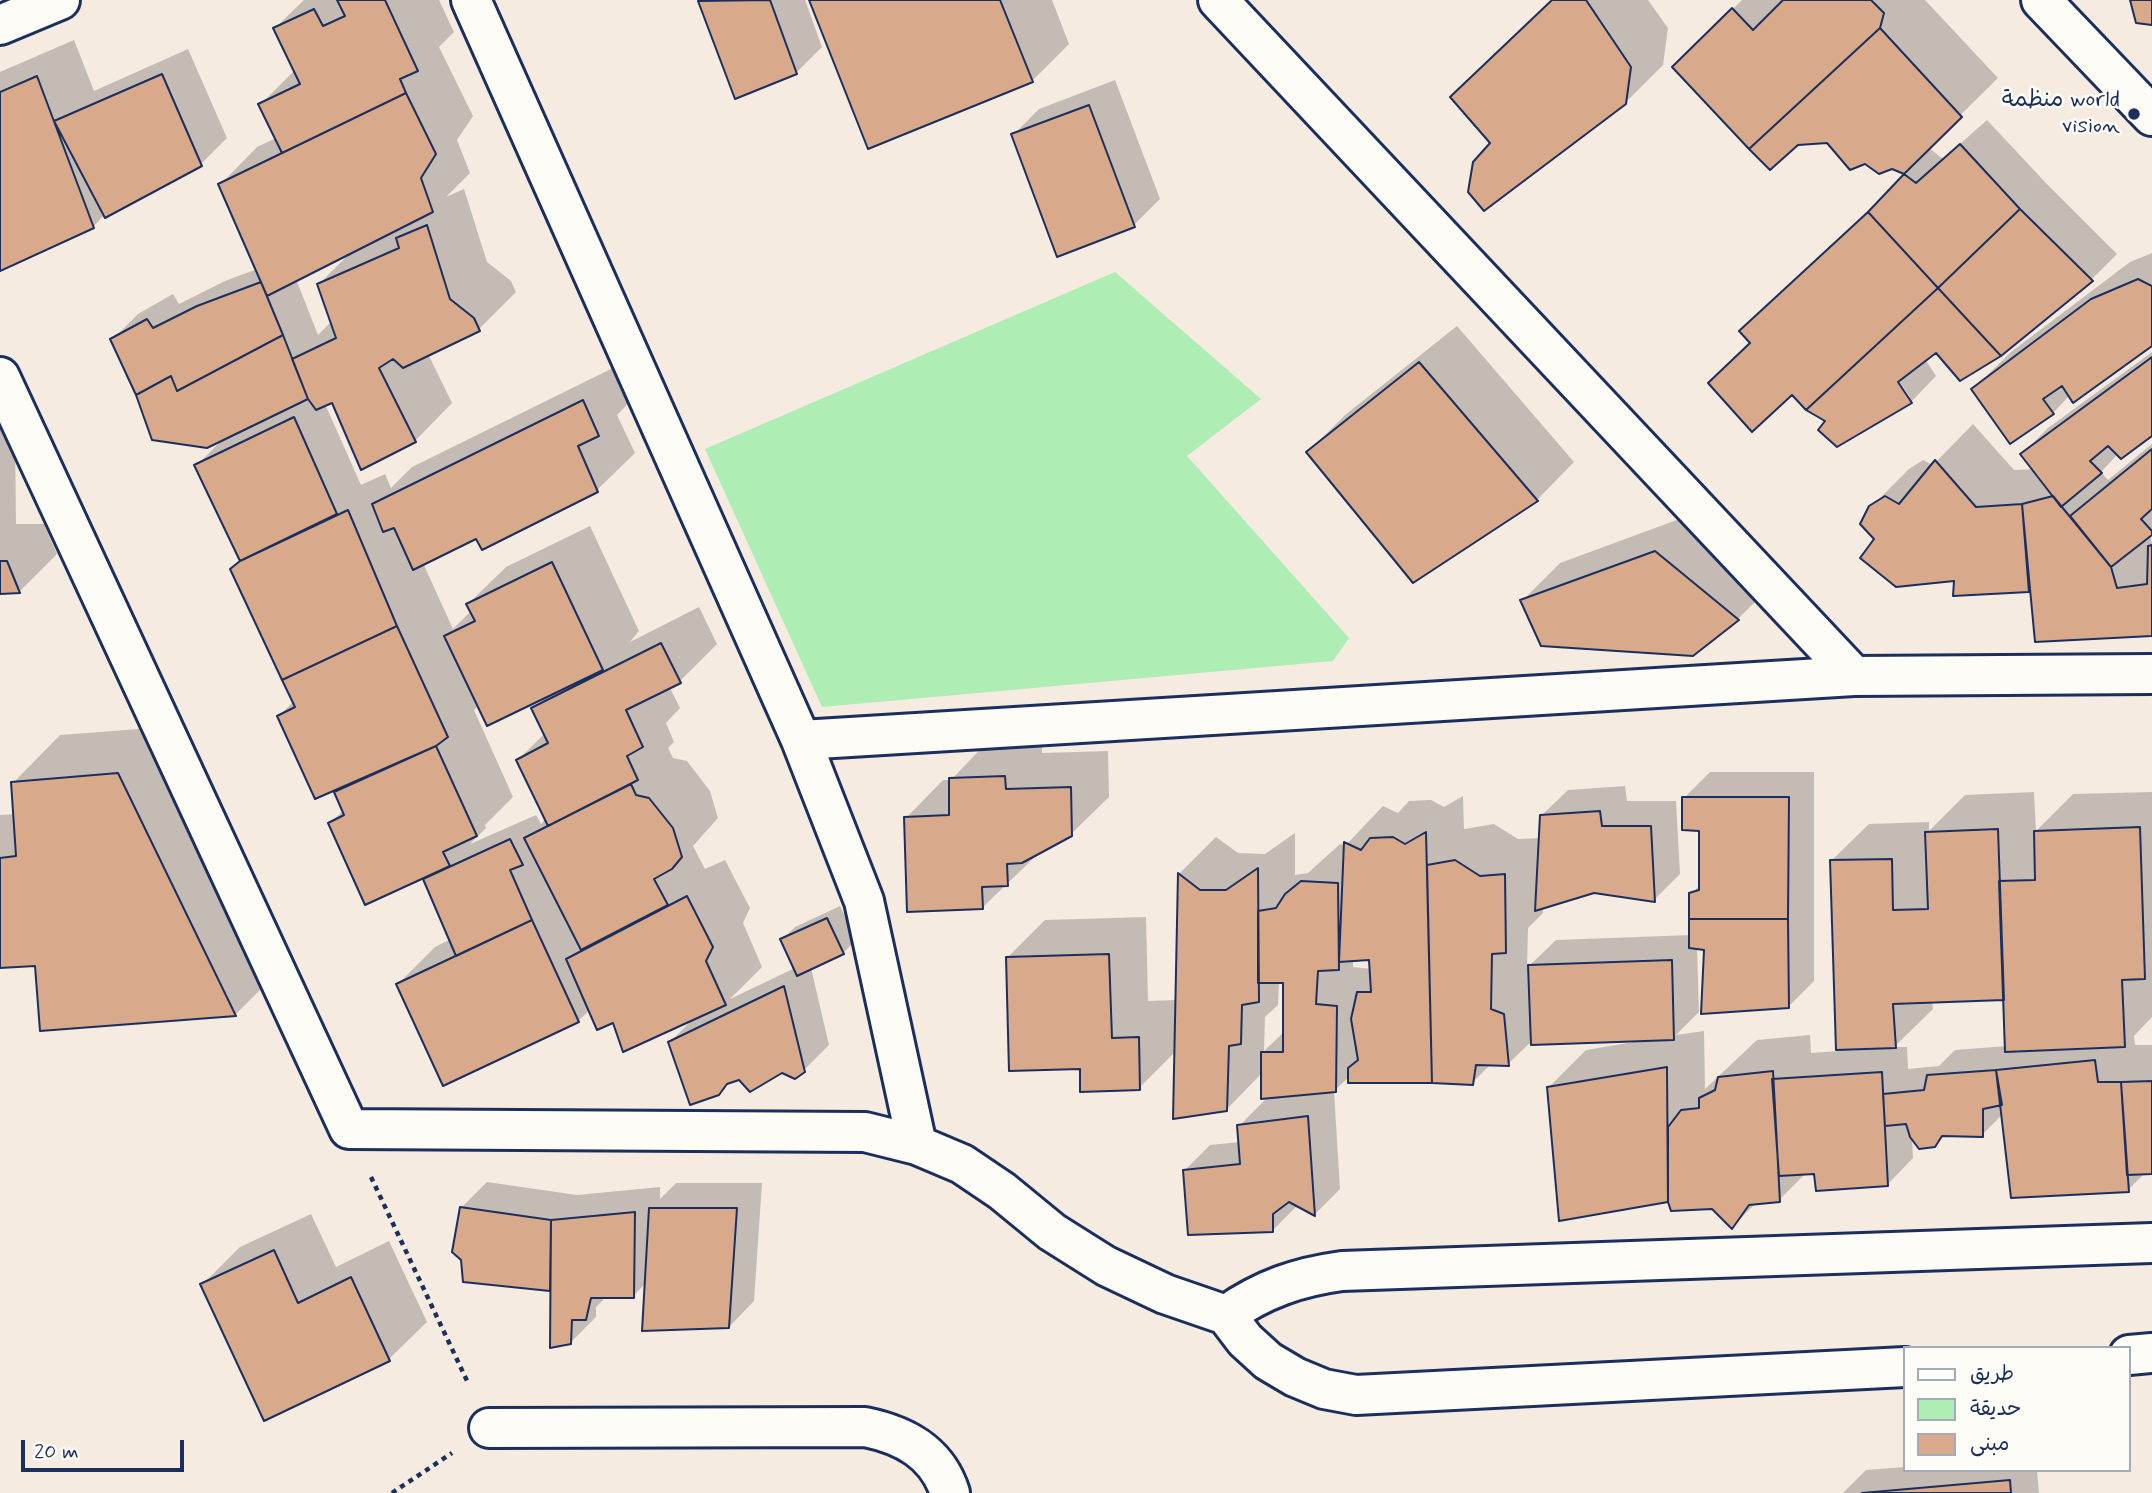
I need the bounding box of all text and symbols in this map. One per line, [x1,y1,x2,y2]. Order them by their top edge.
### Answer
place label: منظمة world vision [2002,87,2120,141]
marker: منظمة world vision [2126,106,2142,122]
legend [1904,1346,2131,1472]
text: طريق [1970,1360,2014,1388]
text: حديقة [1970,1395,2021,1423]
scale bar [24,1426,187,1470]
text: مبنى [1970,1430,2009,1458]
text: 20 m [34,1438,79,1466]

